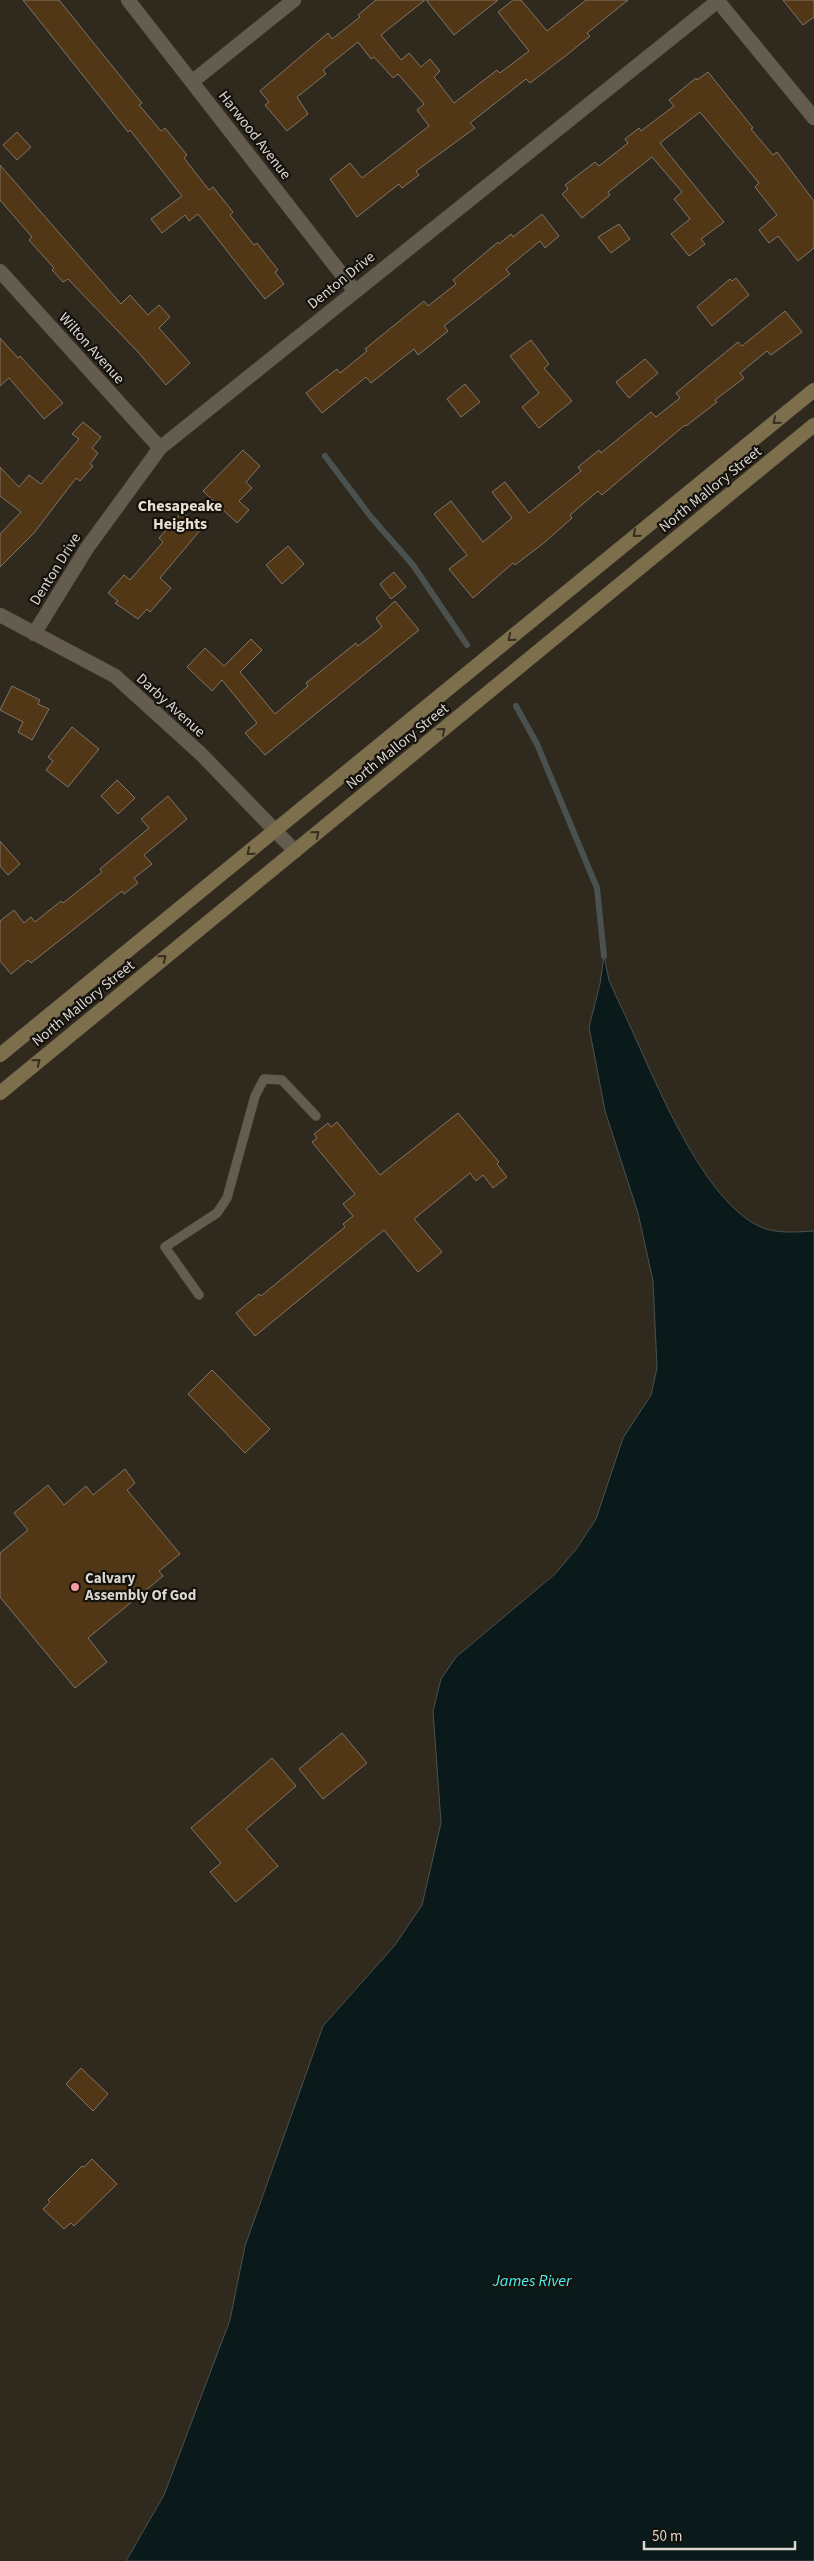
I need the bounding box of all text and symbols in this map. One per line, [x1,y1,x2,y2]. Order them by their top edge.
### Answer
street label: Harwood Avenue [213,87,296,184]
street label: Denton Drive [303,247,380,314]
street label: Wilton Avenue [54,308,129,389]
one-way arrow [773,416,782,424]
street label: North Mallory Street [654,441,766,537]
district label: Chesapeake Heights [138,495,222,535]
street label: Denton Drive [25,529,86,609]
one-way arrow [633,529,642,538]
one-way arrow [508,632,517,641]
street label: Darby Avenue [132,669,210,742]
street label: North Mallory Street [341,698,453,794]
one-way arrow [436,728,445,736]
one-way arrow [310,831,319,839]
one-way arrow [247,846,256,854]
street label: North Mallory Street [27,955,139,1051]
one-way arrow [157,956,166,964]
one-way arrow [32,1058,41,1067]
place label: Calvary Assembly Of God [84,1568,196,1606]
marker: Calvary Assembly Of God [69,1581,81,1593]
water label: James River [492,2270,573,2292]
scale bar [644,2518,795,2550]
text: 50 m [652,2526,682,2547]

